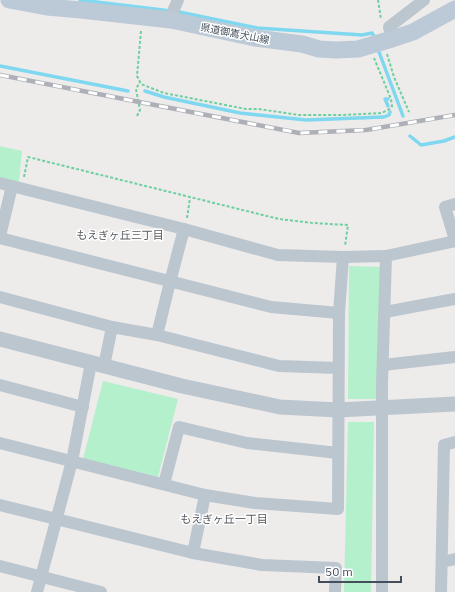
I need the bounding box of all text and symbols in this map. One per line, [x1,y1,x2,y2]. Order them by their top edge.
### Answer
street label: 県道御嵩犬山線 [199,20,271,47]
district label: もえぎヶ丘三丁目 [76,228,164,242]
district label: もえぎヶ丘一丁目 [180,512,268,526]
scale bar [319,558,401,584]
text: 50 m [325,564,353,579]

